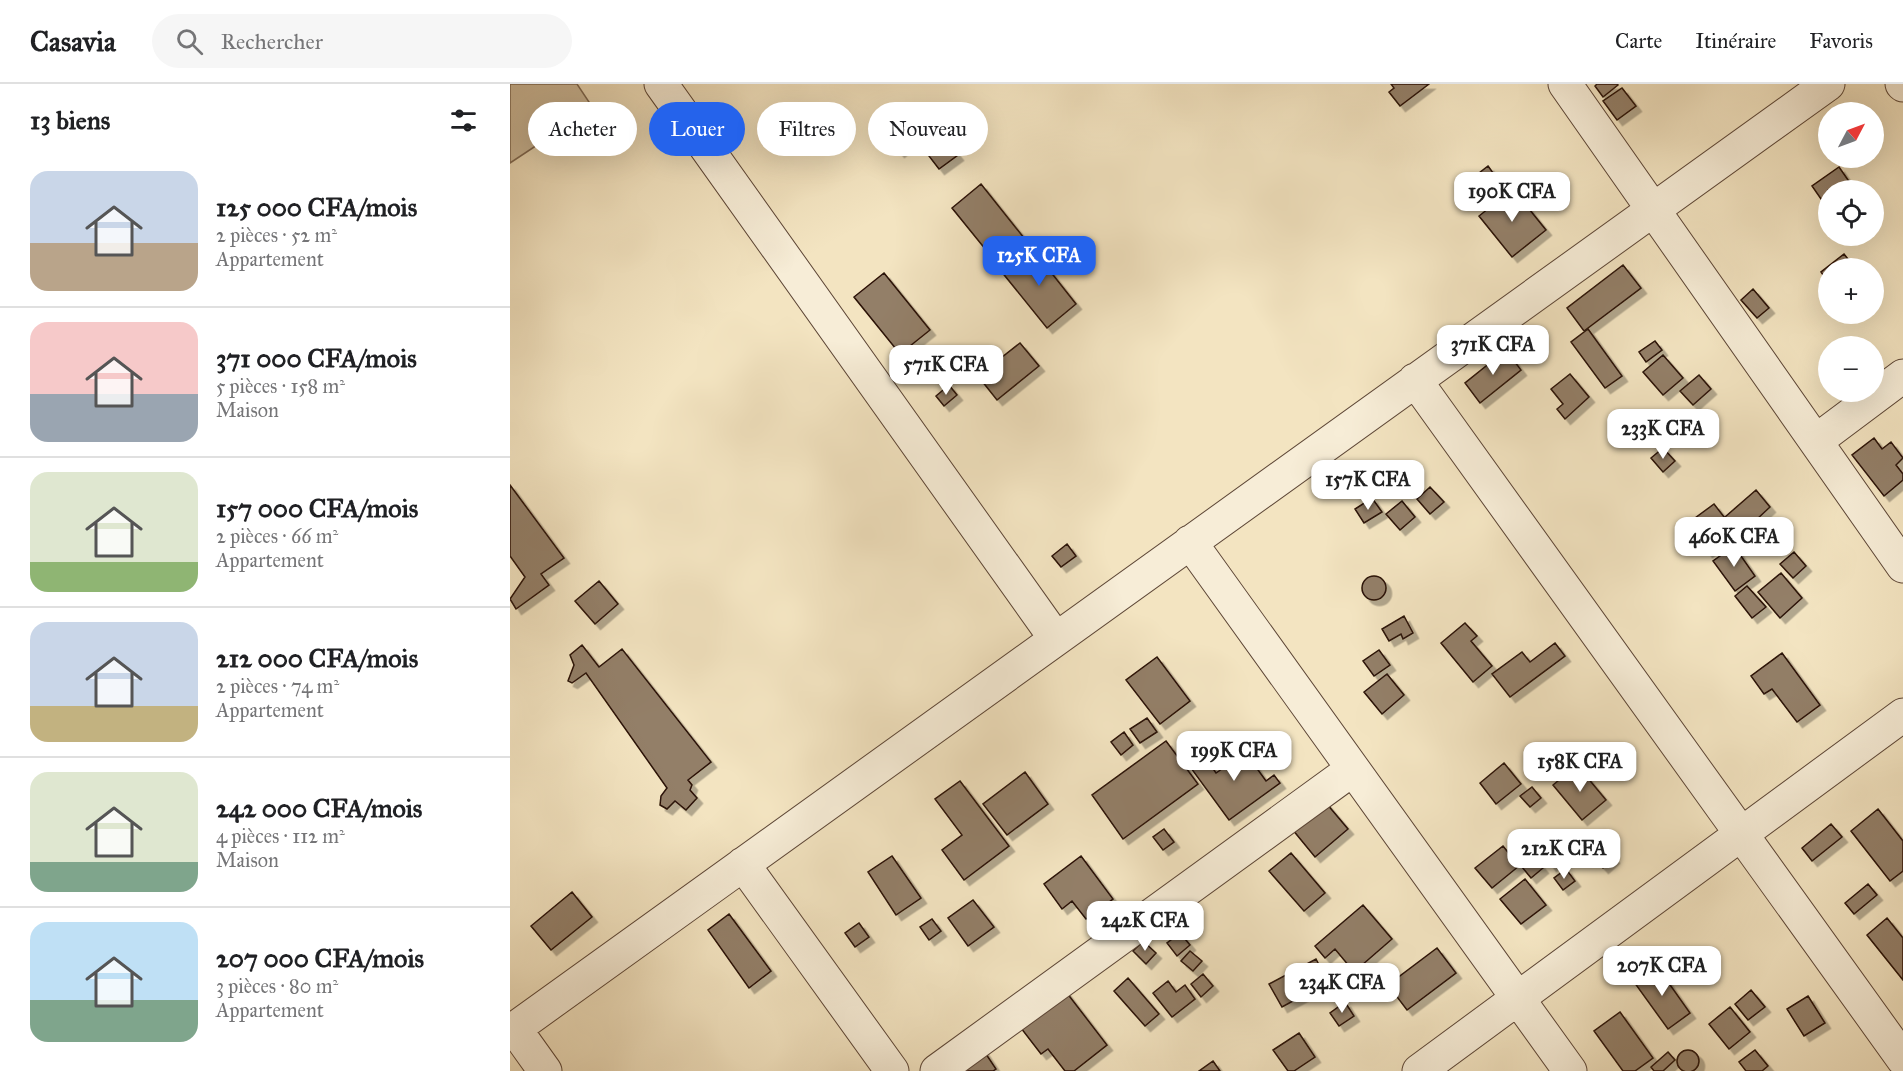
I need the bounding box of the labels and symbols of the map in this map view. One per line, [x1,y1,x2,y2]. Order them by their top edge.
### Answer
north arrow [1818,102,1884,168]
pin: 190K CFA [1450,172,1574,223]
pin: 125K CFA [977,236,1101,287]
pin: 371K CFA [1431,325,1555,376]
pin: 571K CFA [884,345,1008,396]
pin: 233K CFA [1601,409,1725,460]
pin: 157K CFA [1306,460,1430,511]
pin: 460K CFA [1672,517,1796,568]
pin: 199K CFA [1172,731,1296,782]
pin: 158K CFA [1518,742,1642,793]
pin: 212K CFA [1502,829,1626,880]
pin: 242K CFA [1083,901,1207,952]
pin: 207K CFA [1600,946,1724,997]
pin: 234K CFA [1280,963,1404,1014]

